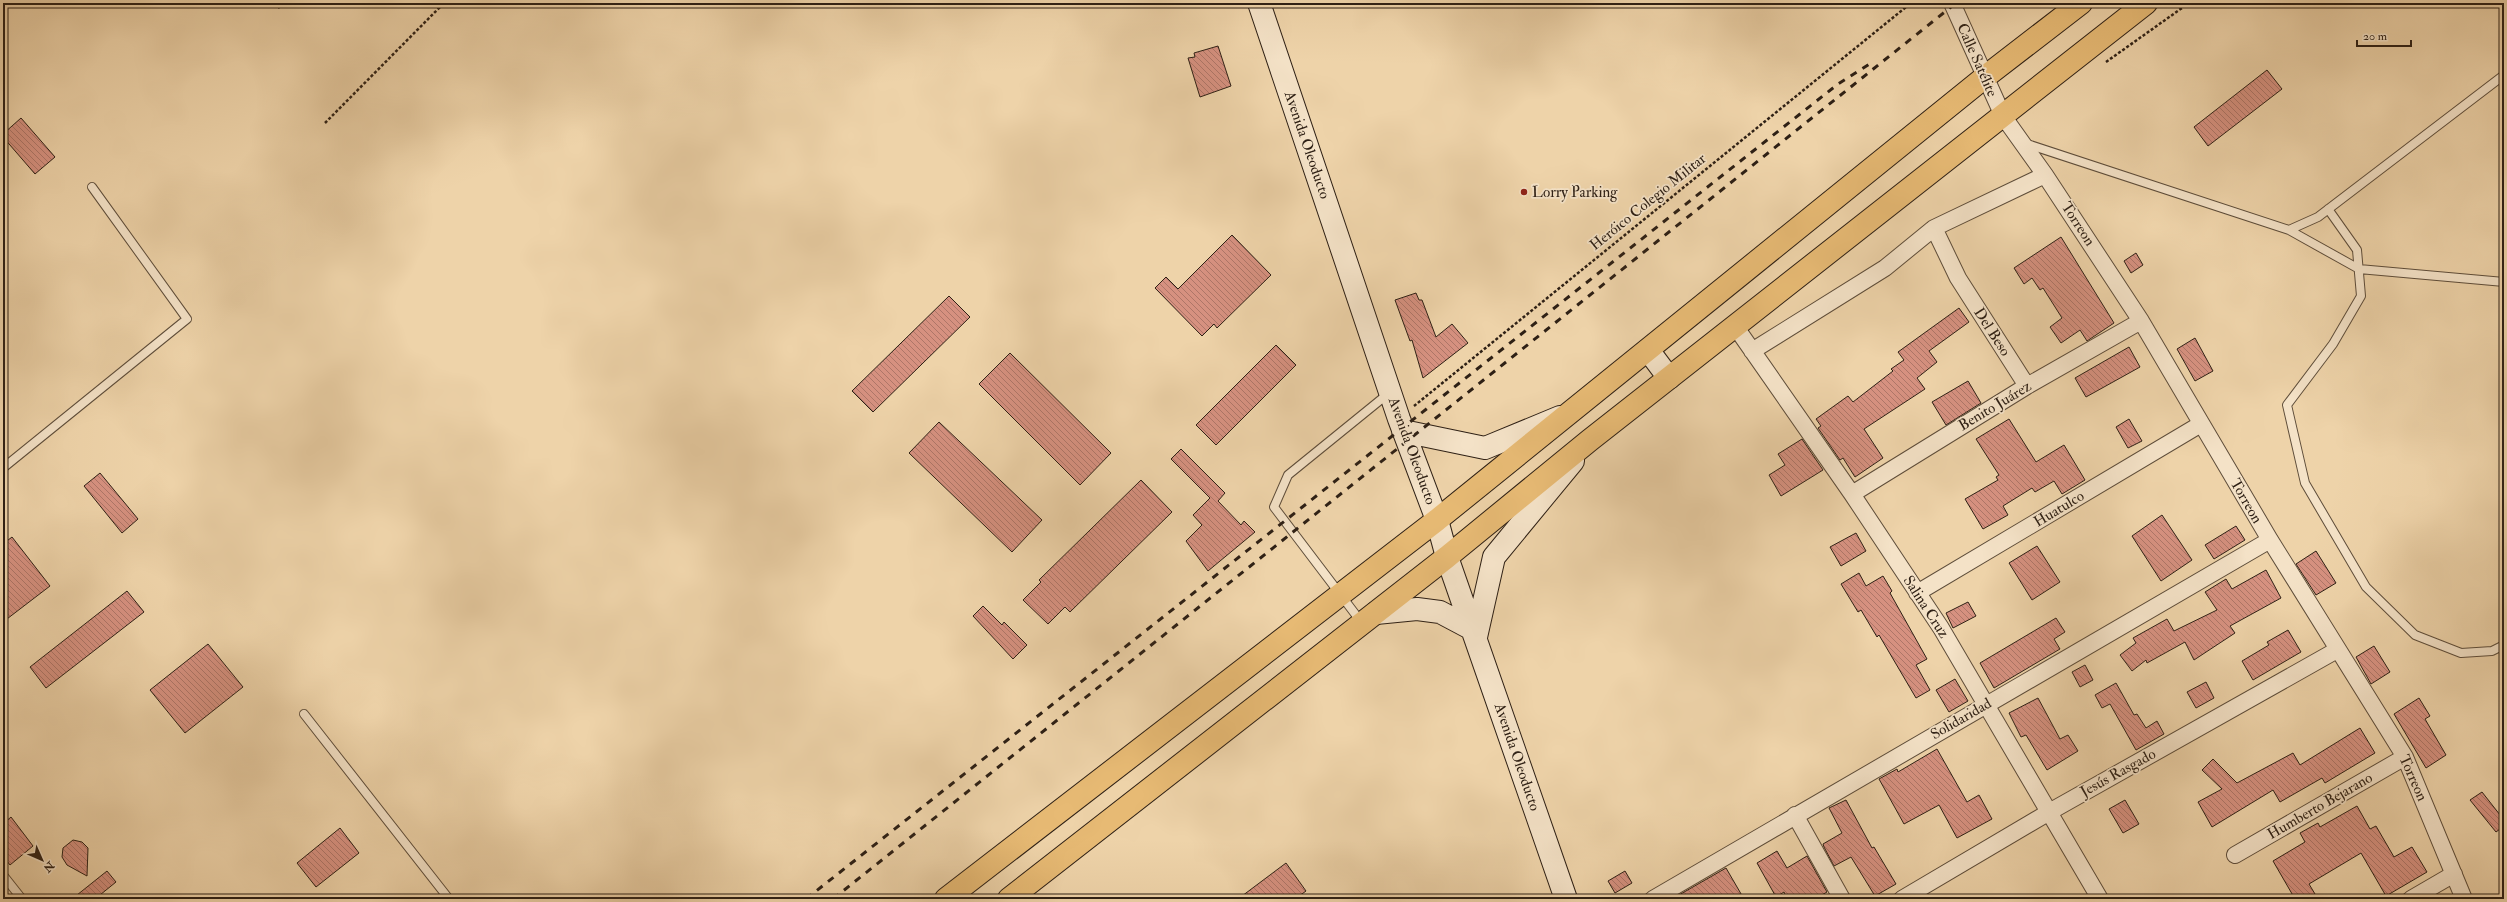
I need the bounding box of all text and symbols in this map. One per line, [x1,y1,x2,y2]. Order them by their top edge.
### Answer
street label: Calle Satélite [1952,20,2002,100]
scale bar [2357,22,2411,48]
text: 20 m [2363,29,2388,44]
street label: Avenida Oleoducto [1279,88,1334,201]
street label: Heróico Colegio Militar [1586,149,1710,255]
place label: Lorry Parking [1532,183,1618,202]
marker: Lorry Parking [1519,187,1529,197]
street label: Torreon [2057,198,2099,250]
street label: Del Beso [1969,304,2015,360]
street label: Benito Juárez [1955,377,2035,436]
street label: Avenida Oleoducto [1383,394,1440,507]
street label: Torreon [2226,475,2267,527]
street label: Huatulco [2030,487,2088,531]
street label: Salina Cruz [1899,572,1953,642]
street label: Solidaridad [1927,694,1995,744]
street label: Avenida Oleoducto [1489,700,1544,813]
street label: Jesús Rasgado [2076,744,2160,803]
street label: Torreon [2394,752,2432,804]
street label: Humberto Bejarano [2264,768,2376,844]
north arrow [22,840,62,880]
text: N [40,858,58,876]

